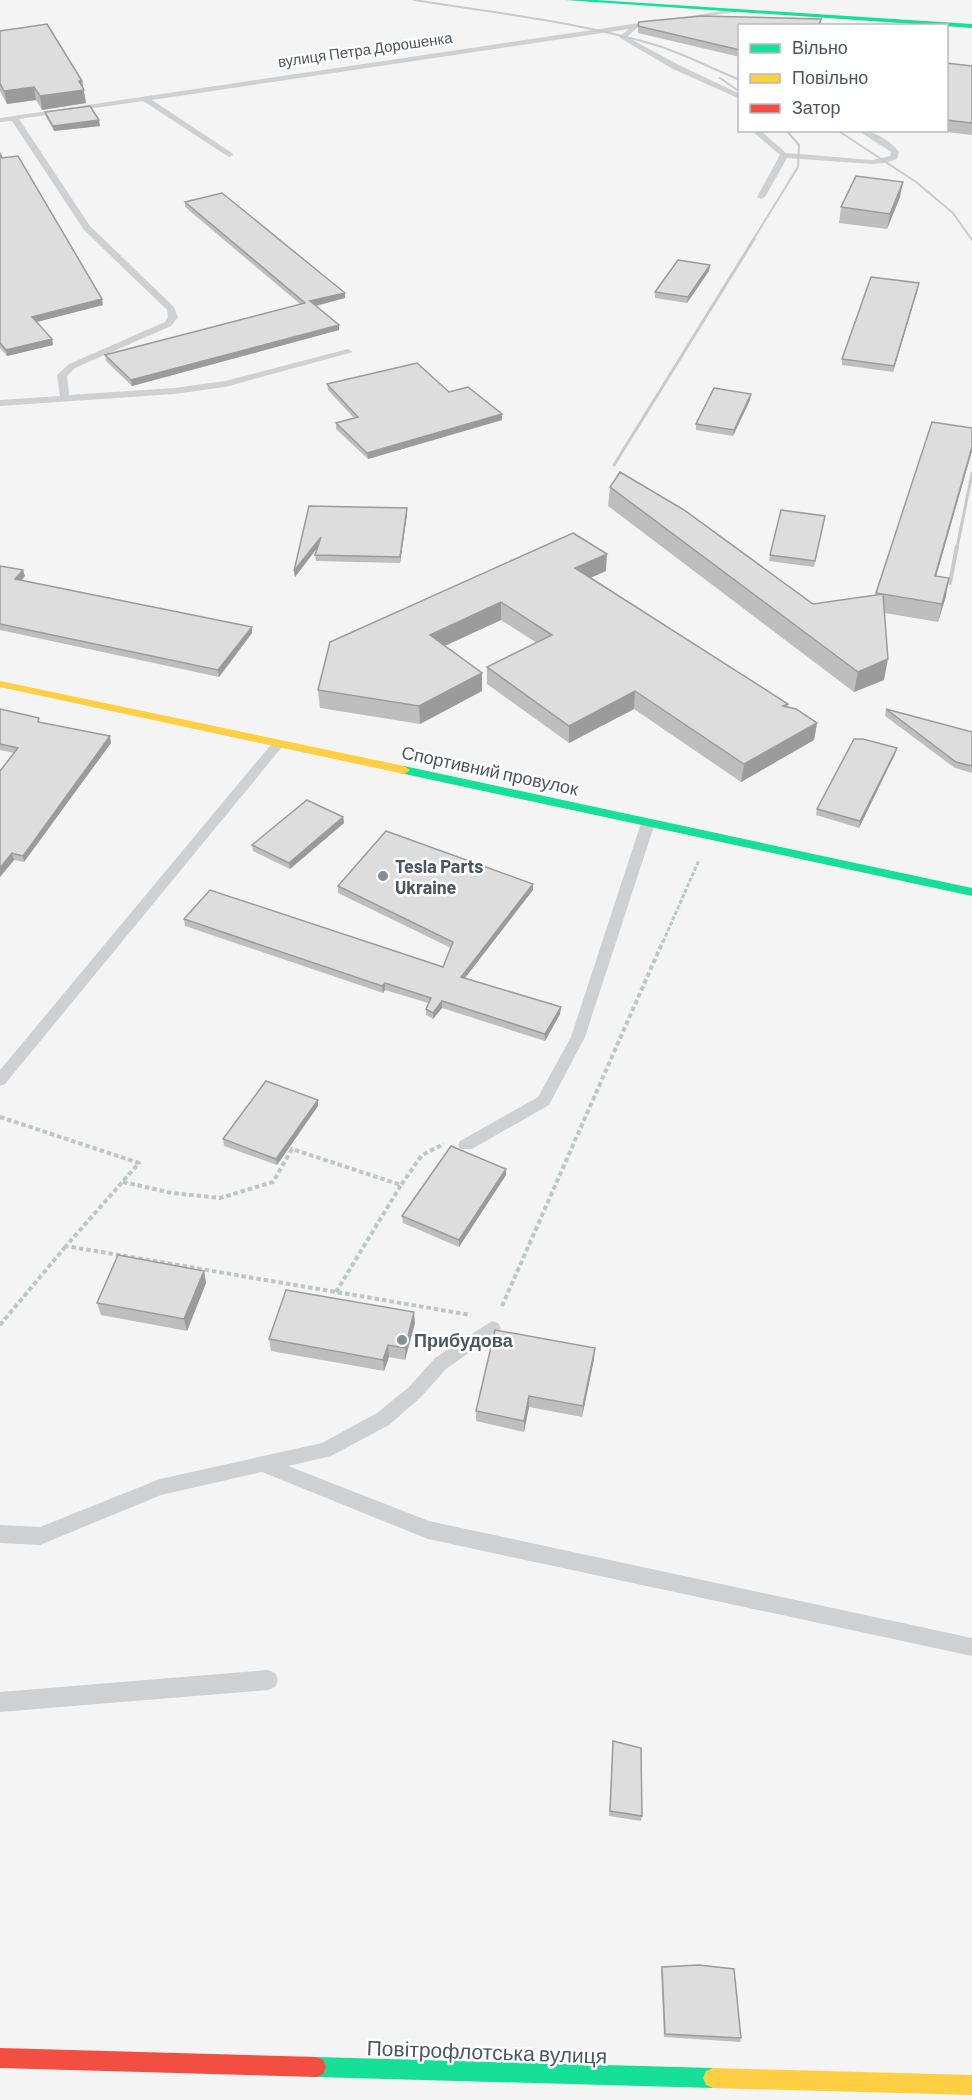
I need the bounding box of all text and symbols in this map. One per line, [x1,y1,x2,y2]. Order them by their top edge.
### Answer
legend [738,24,948,132]
street label: вулиця Петра Дорошенка [277,28,454,70]
text: Вільно [792,36,848,58]
text: Повільно [792,66,868,88]
text: Затор [792,96,841,118]
street label: Спортивний провулок [400,741,580,799]
place label: Tesla Parts Ukraine [395,855,483,898]
marker: Tesla Parts Ukraine [376,869,390,883]
place label: Прибудова [414,1329,514,1351]
marker: Прибудова [395,1333,409,1347]
street label: Повітрофлотська вулиця [366,2034,608,2068]

